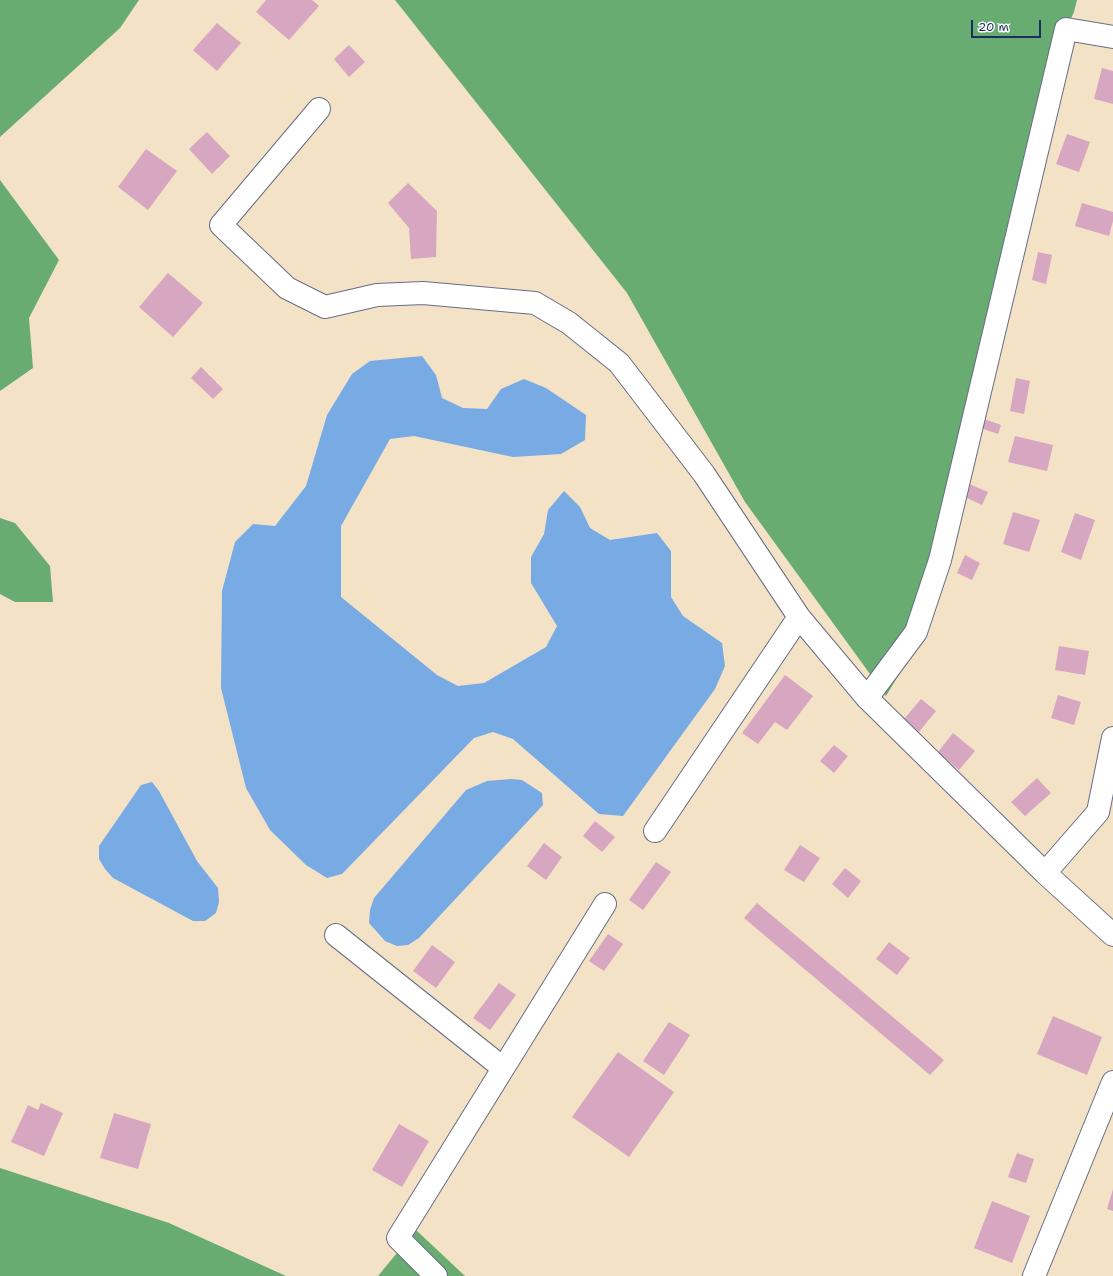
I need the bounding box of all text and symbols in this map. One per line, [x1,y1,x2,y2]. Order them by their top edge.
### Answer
scale bar [973,12,1043,38]
text: 20 m [978,19,1009,35]

